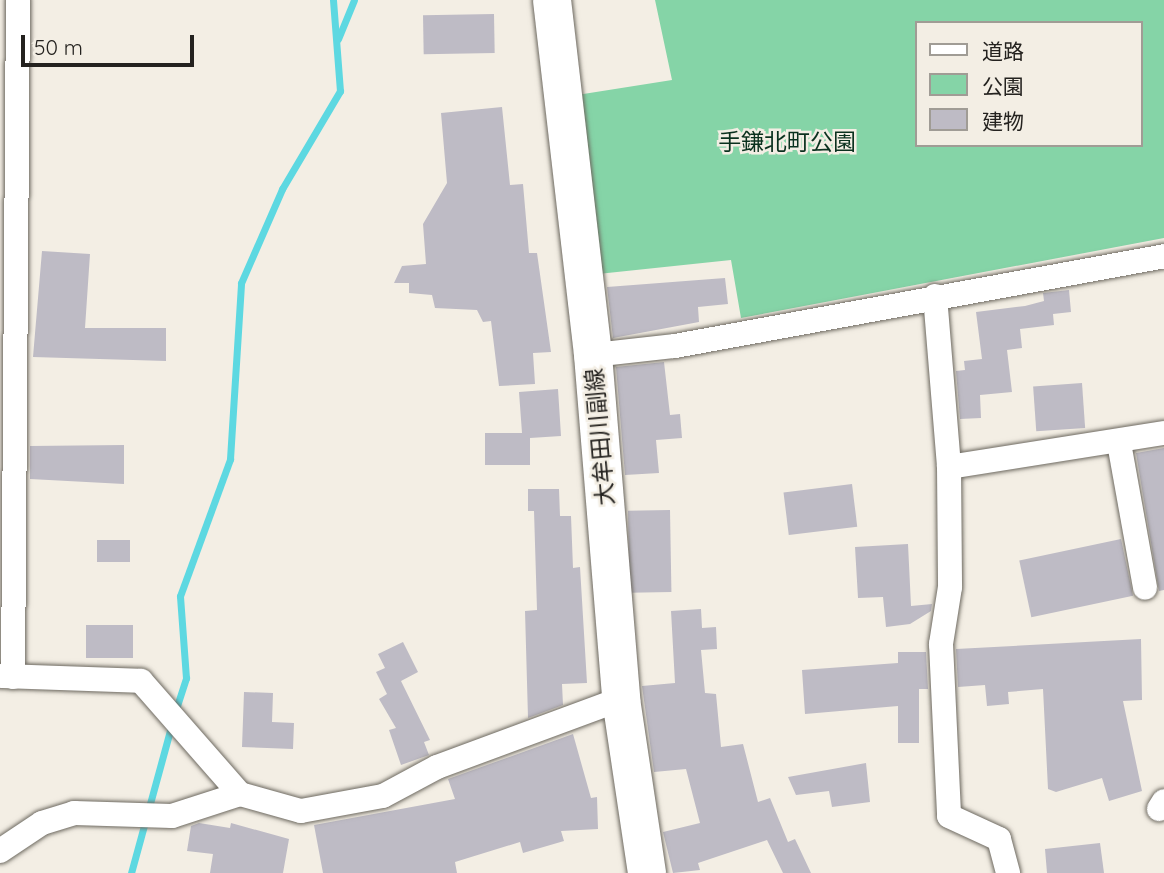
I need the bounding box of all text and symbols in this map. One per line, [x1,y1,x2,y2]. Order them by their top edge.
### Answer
scale bar [24,21,198,65]
legend [916,21,1143,147]
text: 50 m [34,34,83,60]
text: 道路 [982,38,1024,64]
text: 公園 [982,73,1024,99]
text: 建物 [982,108,1024,134]
park label: 手鎌北町公園 [718,128,856,156]
street label: 大牟田川副線 [580,367,620,507]

